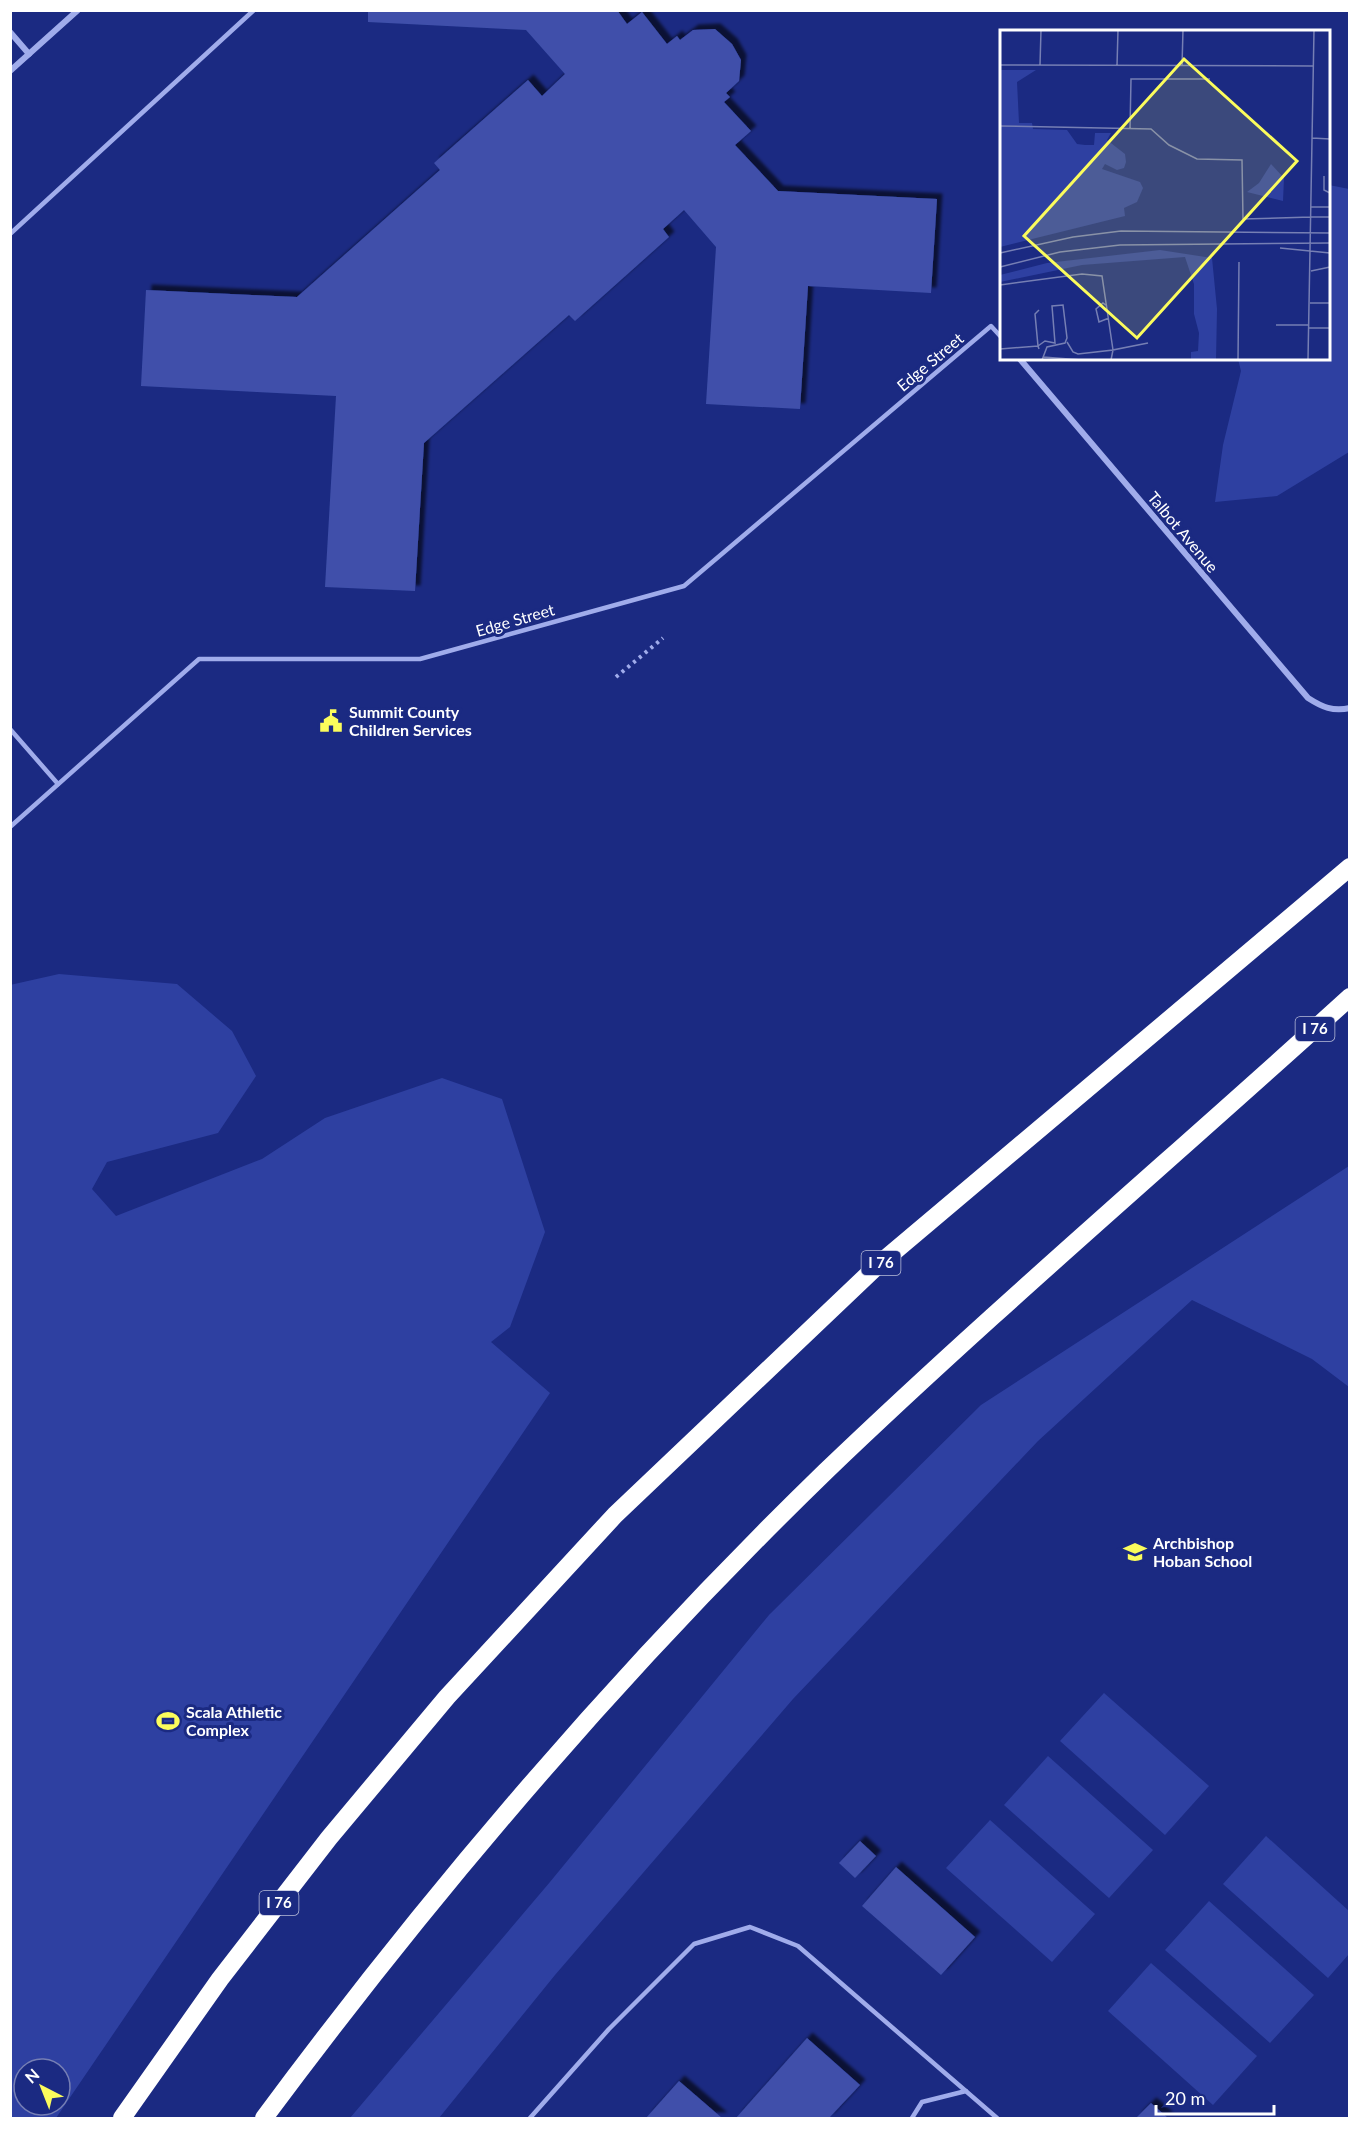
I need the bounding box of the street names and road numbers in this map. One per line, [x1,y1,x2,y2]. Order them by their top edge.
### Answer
street label: Edge Street [893,328,967,395]
street label: Talbot Avenue [1144,487,1223,576]
street label: Edge Street [473,599,557,640]
road number: I 76 [1296,1017,1334,1041]
road number: I 76 [862,1251,900,1275]
road number: I 76 [260,1891,298,1915]

